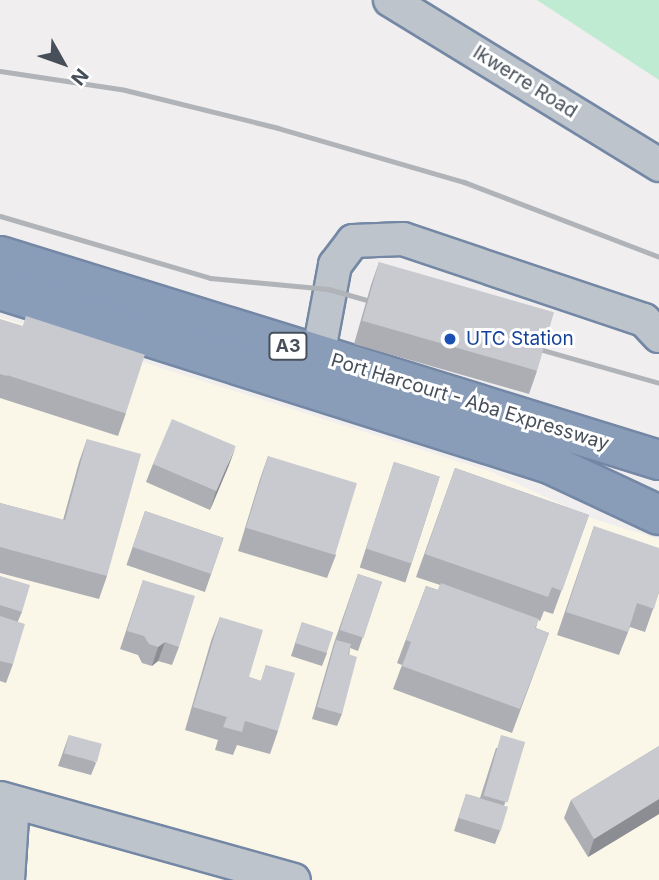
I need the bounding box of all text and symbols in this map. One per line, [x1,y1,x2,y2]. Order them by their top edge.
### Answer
north arrow [28,28,98,98]
street label: Ikwerre Road [469,41,581,123]
text: N [66,64,93,90]
place label: UTC Station [466,328,574,350]
marker: UTC Station [440,329,460,349]
road number: A3 [267,332,309,360]
street label: Port Harcourt - Aba Expressway [328,349,612,455]

